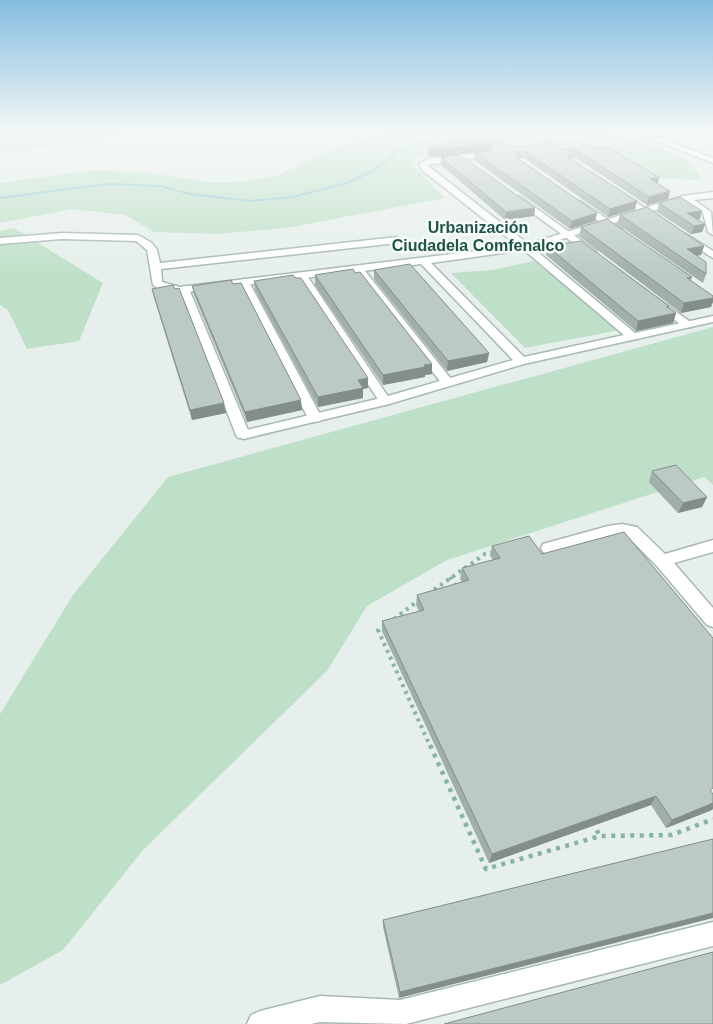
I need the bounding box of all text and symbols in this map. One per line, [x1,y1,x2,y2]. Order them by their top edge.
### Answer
district label: Urbanización Ciudadela Comfenalco [392,219,564,254]

